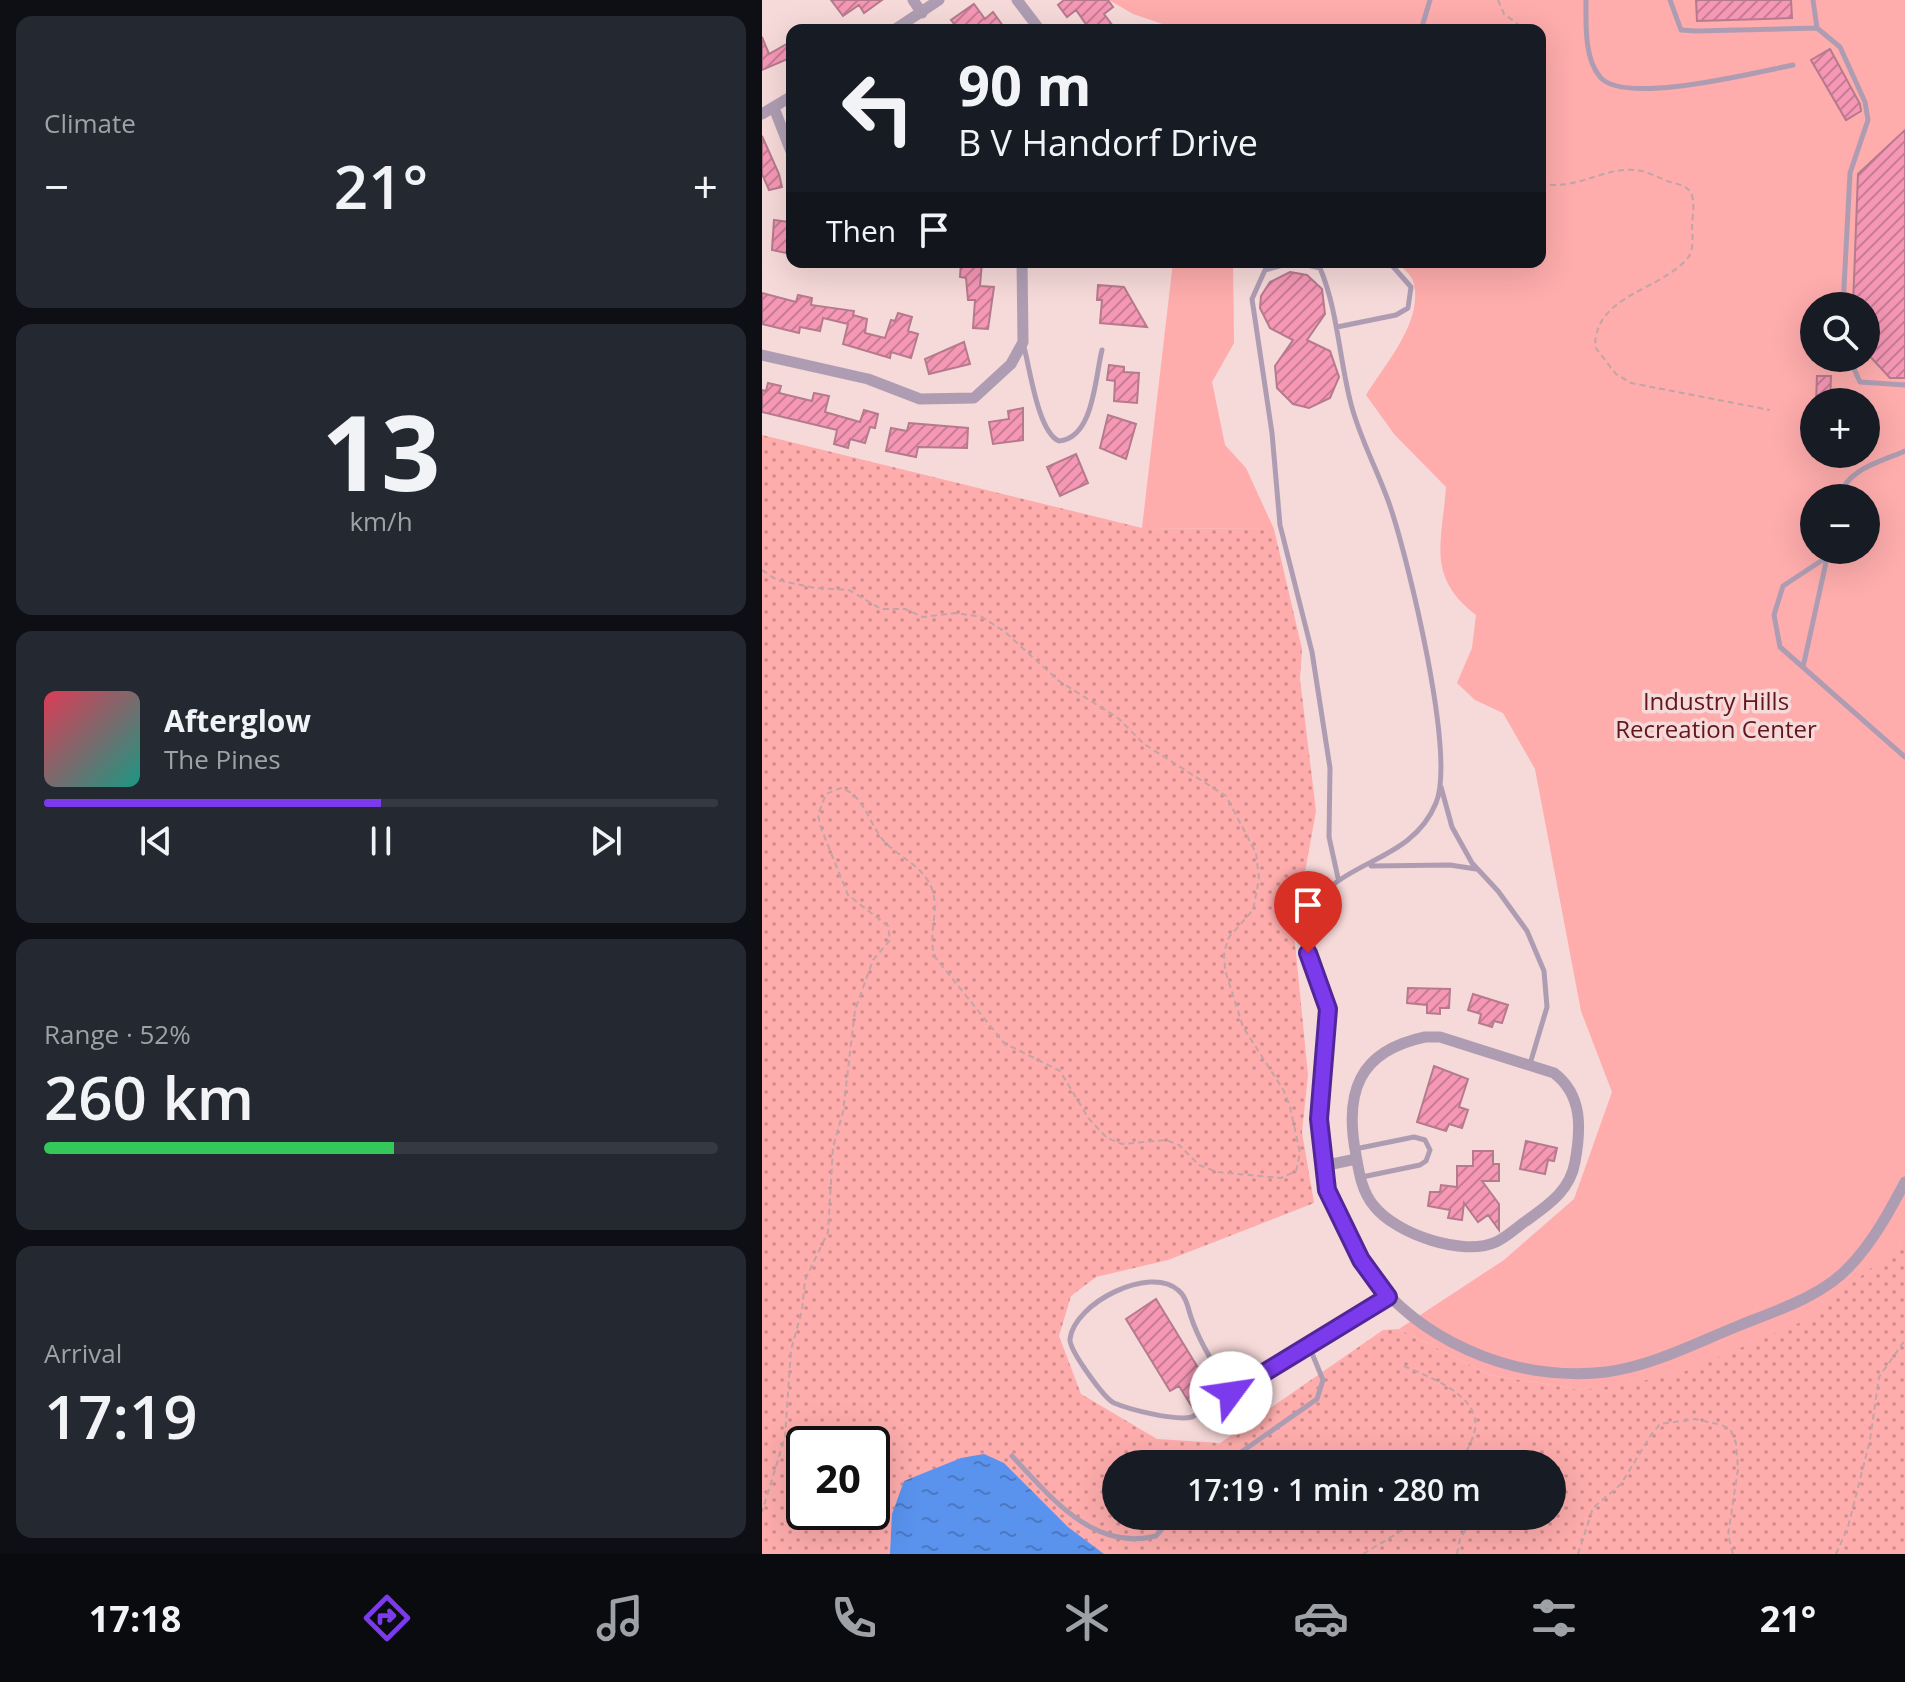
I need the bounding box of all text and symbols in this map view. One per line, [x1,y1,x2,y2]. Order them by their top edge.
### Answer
text: 90 m [958,46,1092,122]
icon: left [826,56,930,160]
text: Climate [44,105,136,141]
text: B V Handorf Drive [958,118,1258,167]
text: 21° [334,145,428,227]
text: − [44,156,69,216]
text: + [693,156,718,216]
icon: arrive [912,208,956,252]
text: Then [826,210,896,251]
map controls [1800,292,1880,564]
button: search [1800,292,1880,372]
text: 13 [322,380,440,521]
button: + [1800,388,1880,468]
button: − [1800,484,1880,564]
text: km/h [349,503,413,539]
park label: Industry Hills Recreation Center [1615,684,1817,745]
text: Afterglow [164,700,311,741]
text: The Pines [164,741,281,777]
icon: previous [134,819,178,863]
icon: pause [359,819,403,863]
icon: next [584,819,628,863]
pin [1274,871,1342,953]
icon: arrive [1286,883,1330,927]
text: Range · 52% [44,1016,191,1052]
text: 260 km [44,1056,254,1138]
text: Arrival [44,1335,122,1371]
position arrow [1189,1351,1273,1435]
text: 17:19 [44,1375,198,1457]
speed limit sign: 20 [786,1426,890,1530]
text: 17:19 · 1 min · 280 m [1187,1469,1481,1510]
icon: directions [359,1590,415,1646]
icon: music [592,1590,648,1646]
icon: phone [826,1590,882,1646]
icon: climate [1059,1590,1115,1646]
icon: car [1293,1590,1349,1646]
icon: filters [1526,1590,1582,1646]
text: 17:18 [89,1594,181,1643]
text: 21° [1760,1594,1816,1643]

